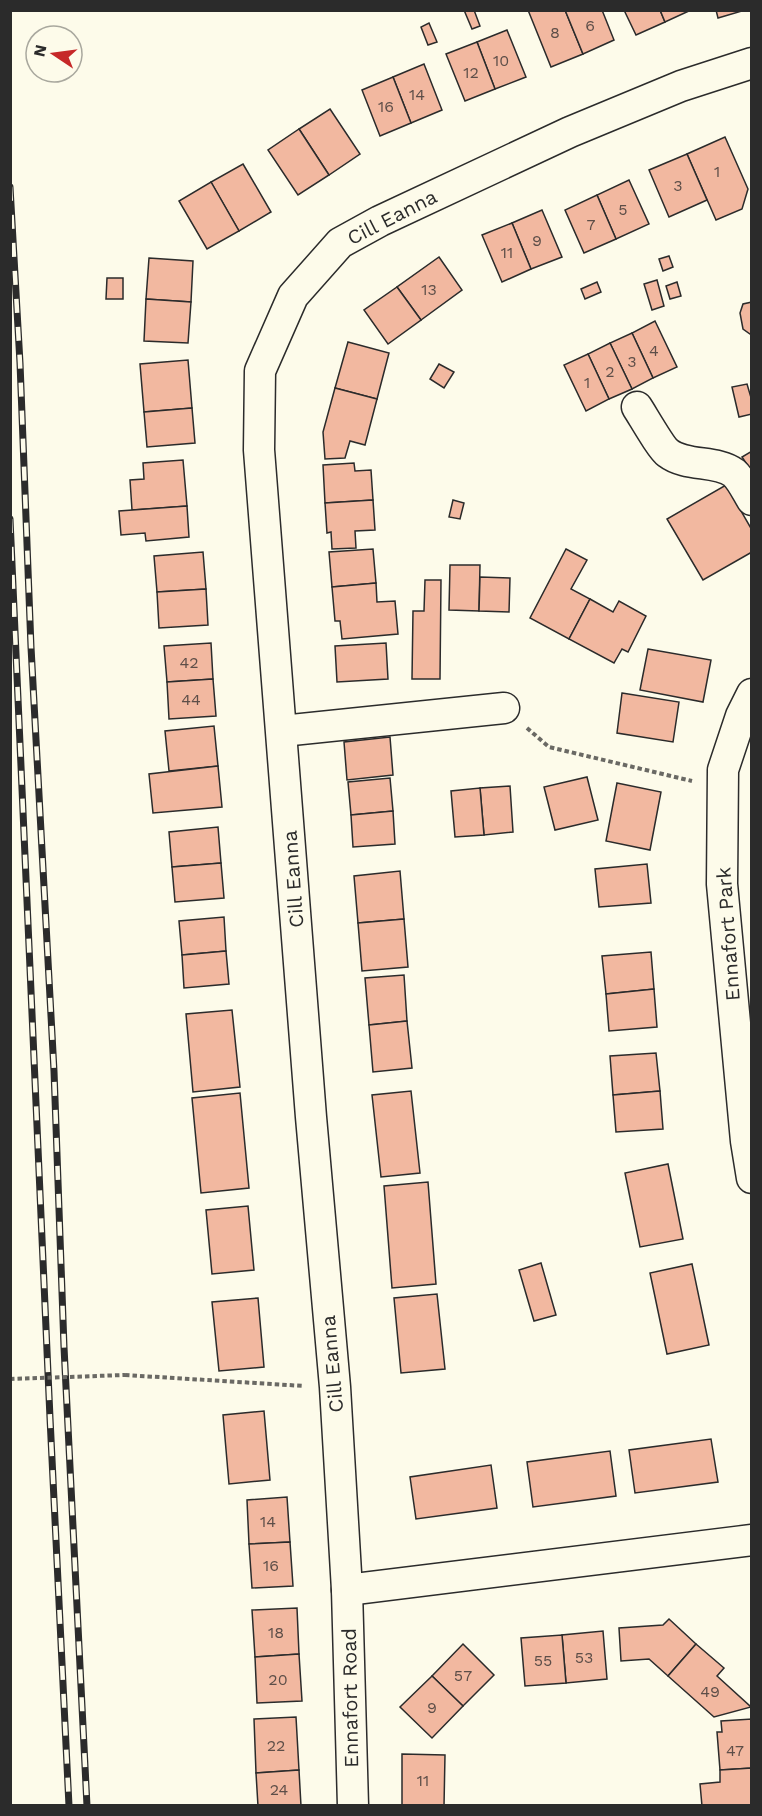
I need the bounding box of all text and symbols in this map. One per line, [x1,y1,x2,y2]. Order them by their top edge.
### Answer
house number: 6 [585,16,595,35]
house number: 8 [550,23,560,42]
north arrow [24,24,84,84]
text: N [29,43,50,59]
house number: 10 [493,51,509,70]
house number: 12 [463,63,479,82]
house number: 14 [409,85,425,104]
house number: 16 [378,97,394,116]
house number: 1 [714,162,720,181]
house number: 3 [673,176,683,195]
street label: Cill Eanna [343,184,441,250]
house number: 5 [618,200,628,219]
house number: 7 [587,215,596,234]
house number: 9 [532,231,542,250]
house number: 11 [501,243,513,262]
house number: 13 [421,280,437,299]
house number: 4 [649,341,659,360]
house number: 3 [627,352,637,371]
house number: 2 [605,362,615,381]
house number: 1 [584,373,590,392]
house number: 42 [179,653,199,672]
house number: 44 [181,690,201,709]
street label: Cill Eanna [278,830,308,928]
street label: Ennafort Park [711,866,745,1002]
street label: Cill Eanna [316,1314,348,1414]
house number: 14 [260,1512,276,1531]
house number: 16 [263,1556,279,1575]
house number: 18 [268,1623,284,1642]
street label: Ennafort Road [337,1628,363,1768]
house number: 53 [575,1648,593,1667]
house number: 55 [534,1651,552,1670]
house number: 57 [454,1666,472,1685]
house number: 20 [268,1670,288,1689]
house number: 49 [700,1682,720,1701]
house number: 9 [427,1698,437,1717]
house number: 22 [267,1736,285,1755]
house number: 47 [726,1741,744,1760]
house number: 11 [417,1771,429,1790]
house number: 24 [270,1780,289,1799]

